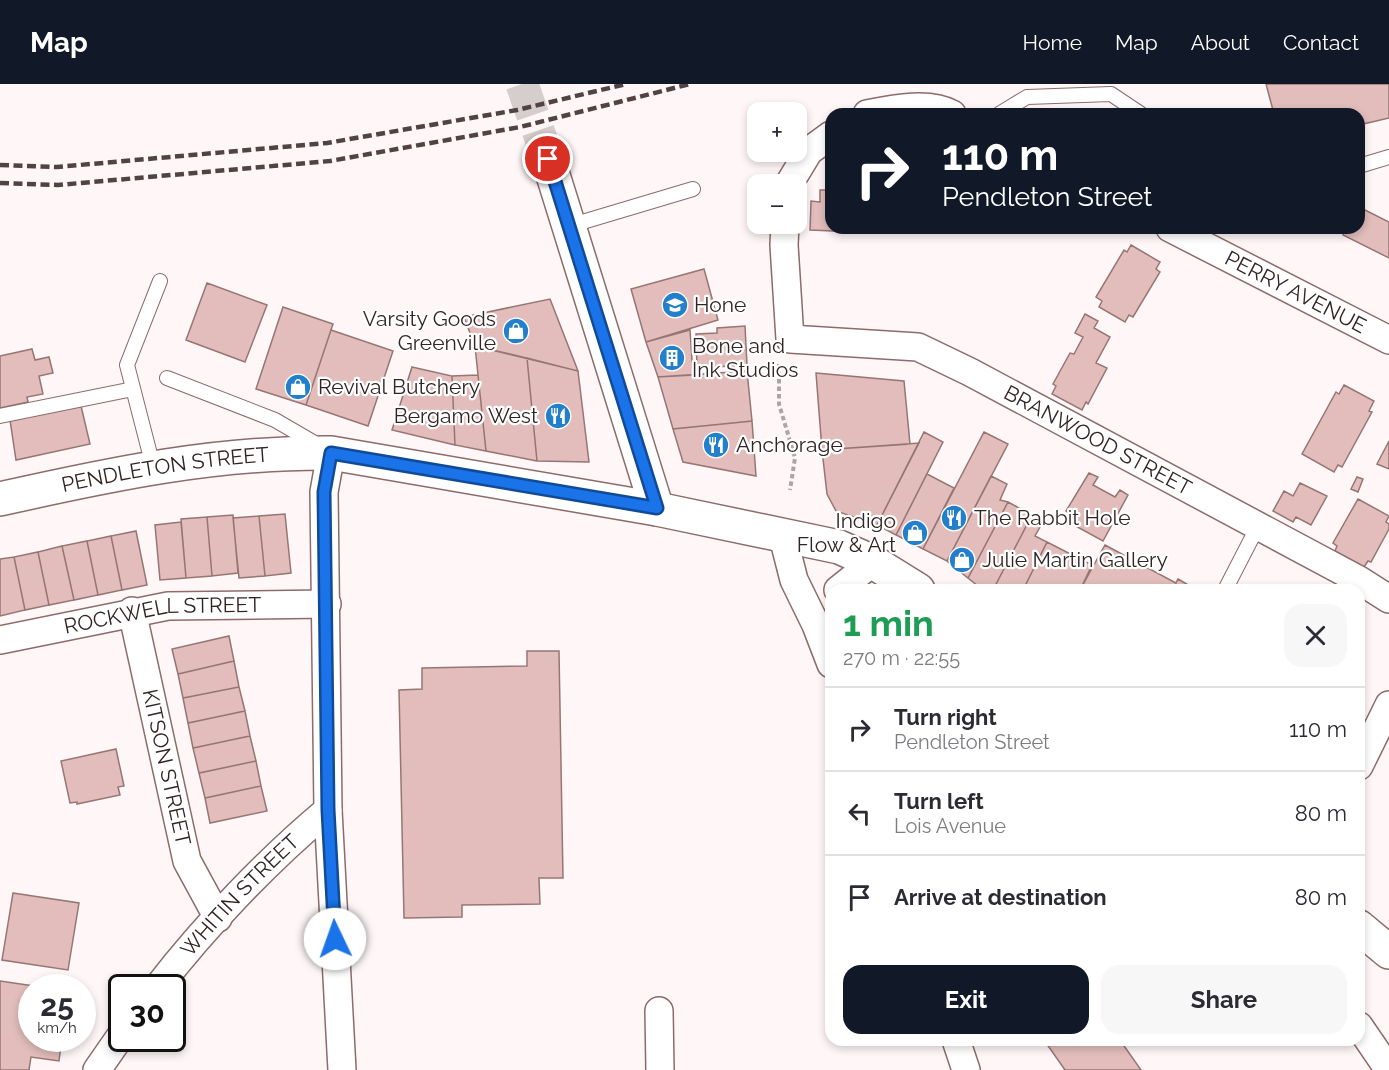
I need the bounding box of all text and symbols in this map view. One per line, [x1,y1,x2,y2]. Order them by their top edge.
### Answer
text: Map [30,26,88,59]
text: Home [1023,30,1082,55]
text: Map [1115,30,1158,55]
text: About [1191,30,1250,55]
text: Contact [1283,30,1359,55]
map controls [747,102,807,234]
button: + [747,102,807,162]
text: 110 m [942,131,1058,180]
icon: right [843,132,921,210]
pin [522,133,573,184]
icon: arrive [531,142,564,175]
button: − [747,174,807,234]
text: Pendleton Street [942,181,1152,212]
street label: PERRY AVENUE [1221,245,1371,338]
school or university icon: Hone [660,290,690,320]
place label: Hone [694,292,746,317]
place label: Varsity Goods Greenville [363,306,496,355]
shop icon: Varsity Goods Greenville [501,316,531,346]
place label: Bone and Ink Studios [692,333,798,382]
building icon: Bone and Ink Studios [657,343,687,373]
shop icon: Revival Butchery [283,372,313,402]
place label: Revival Butchery [318,374,480,399]
street label: BRANWOOD STREET [1000,380,1196,500]
restaurant icon: Bergamo West [543,401,573,431]
place label: Bergamo West [394,403,538,428]
restaurant icon: Anchorage [701,430,731,460]
place label: Anchorage [736,432,843,457]
street label: PENDLETON STREET [59,442,270,497]
restaurant icon: The Rabbit Hole [939,503,969,533]
place label: The Rabbit Hole [974,505,1130,530]
place label: Indigo Flow & Art [797,508,896,557]
shop icon: Indigo Flow & Art [900,518,930,548]
shop icon: Julie Martin Gallery [947,545,977,575]
place label: Julie Martin Gallery [982,547,1168,572]
street label: ROCKWELL STREET [62,592,261,639]
text: 1 min [843,602,934,644]
button: close [1284,604,1347,667]
text: 270 m · 22:55 [843,646,960,670]
street label: KITSON STREET [138,687,196,848]
text: Turn right [894,704,997,730]
icon: right [843,713,876,746]
text: 110 m [1289,716,1347,742]
text: Pendleton Street [894,730,1050,754]
text: Turn left [894,788,984,814]
icon: left [843,797,876,830]
text: 80 m [1295,800,1347,826]
text: Lois Avenue [894,814,1006,838]
street label: WHITIN STREET [175,828,304,961]
icon: arrive [843,881,876,914]
text: Arrive at destination [894,884,1107,910]
text: 80 m [1295,884,1347,910]
position arrow [303,907,367,971]
button: Exit [843,965,1089,1034]
button: Share [1101,965,1347,1034]
speed limit sign: 30 [108,974,186,1052]
text: 25 [40,988,74,1023]
text: km/h [37,1019,77,1037]

